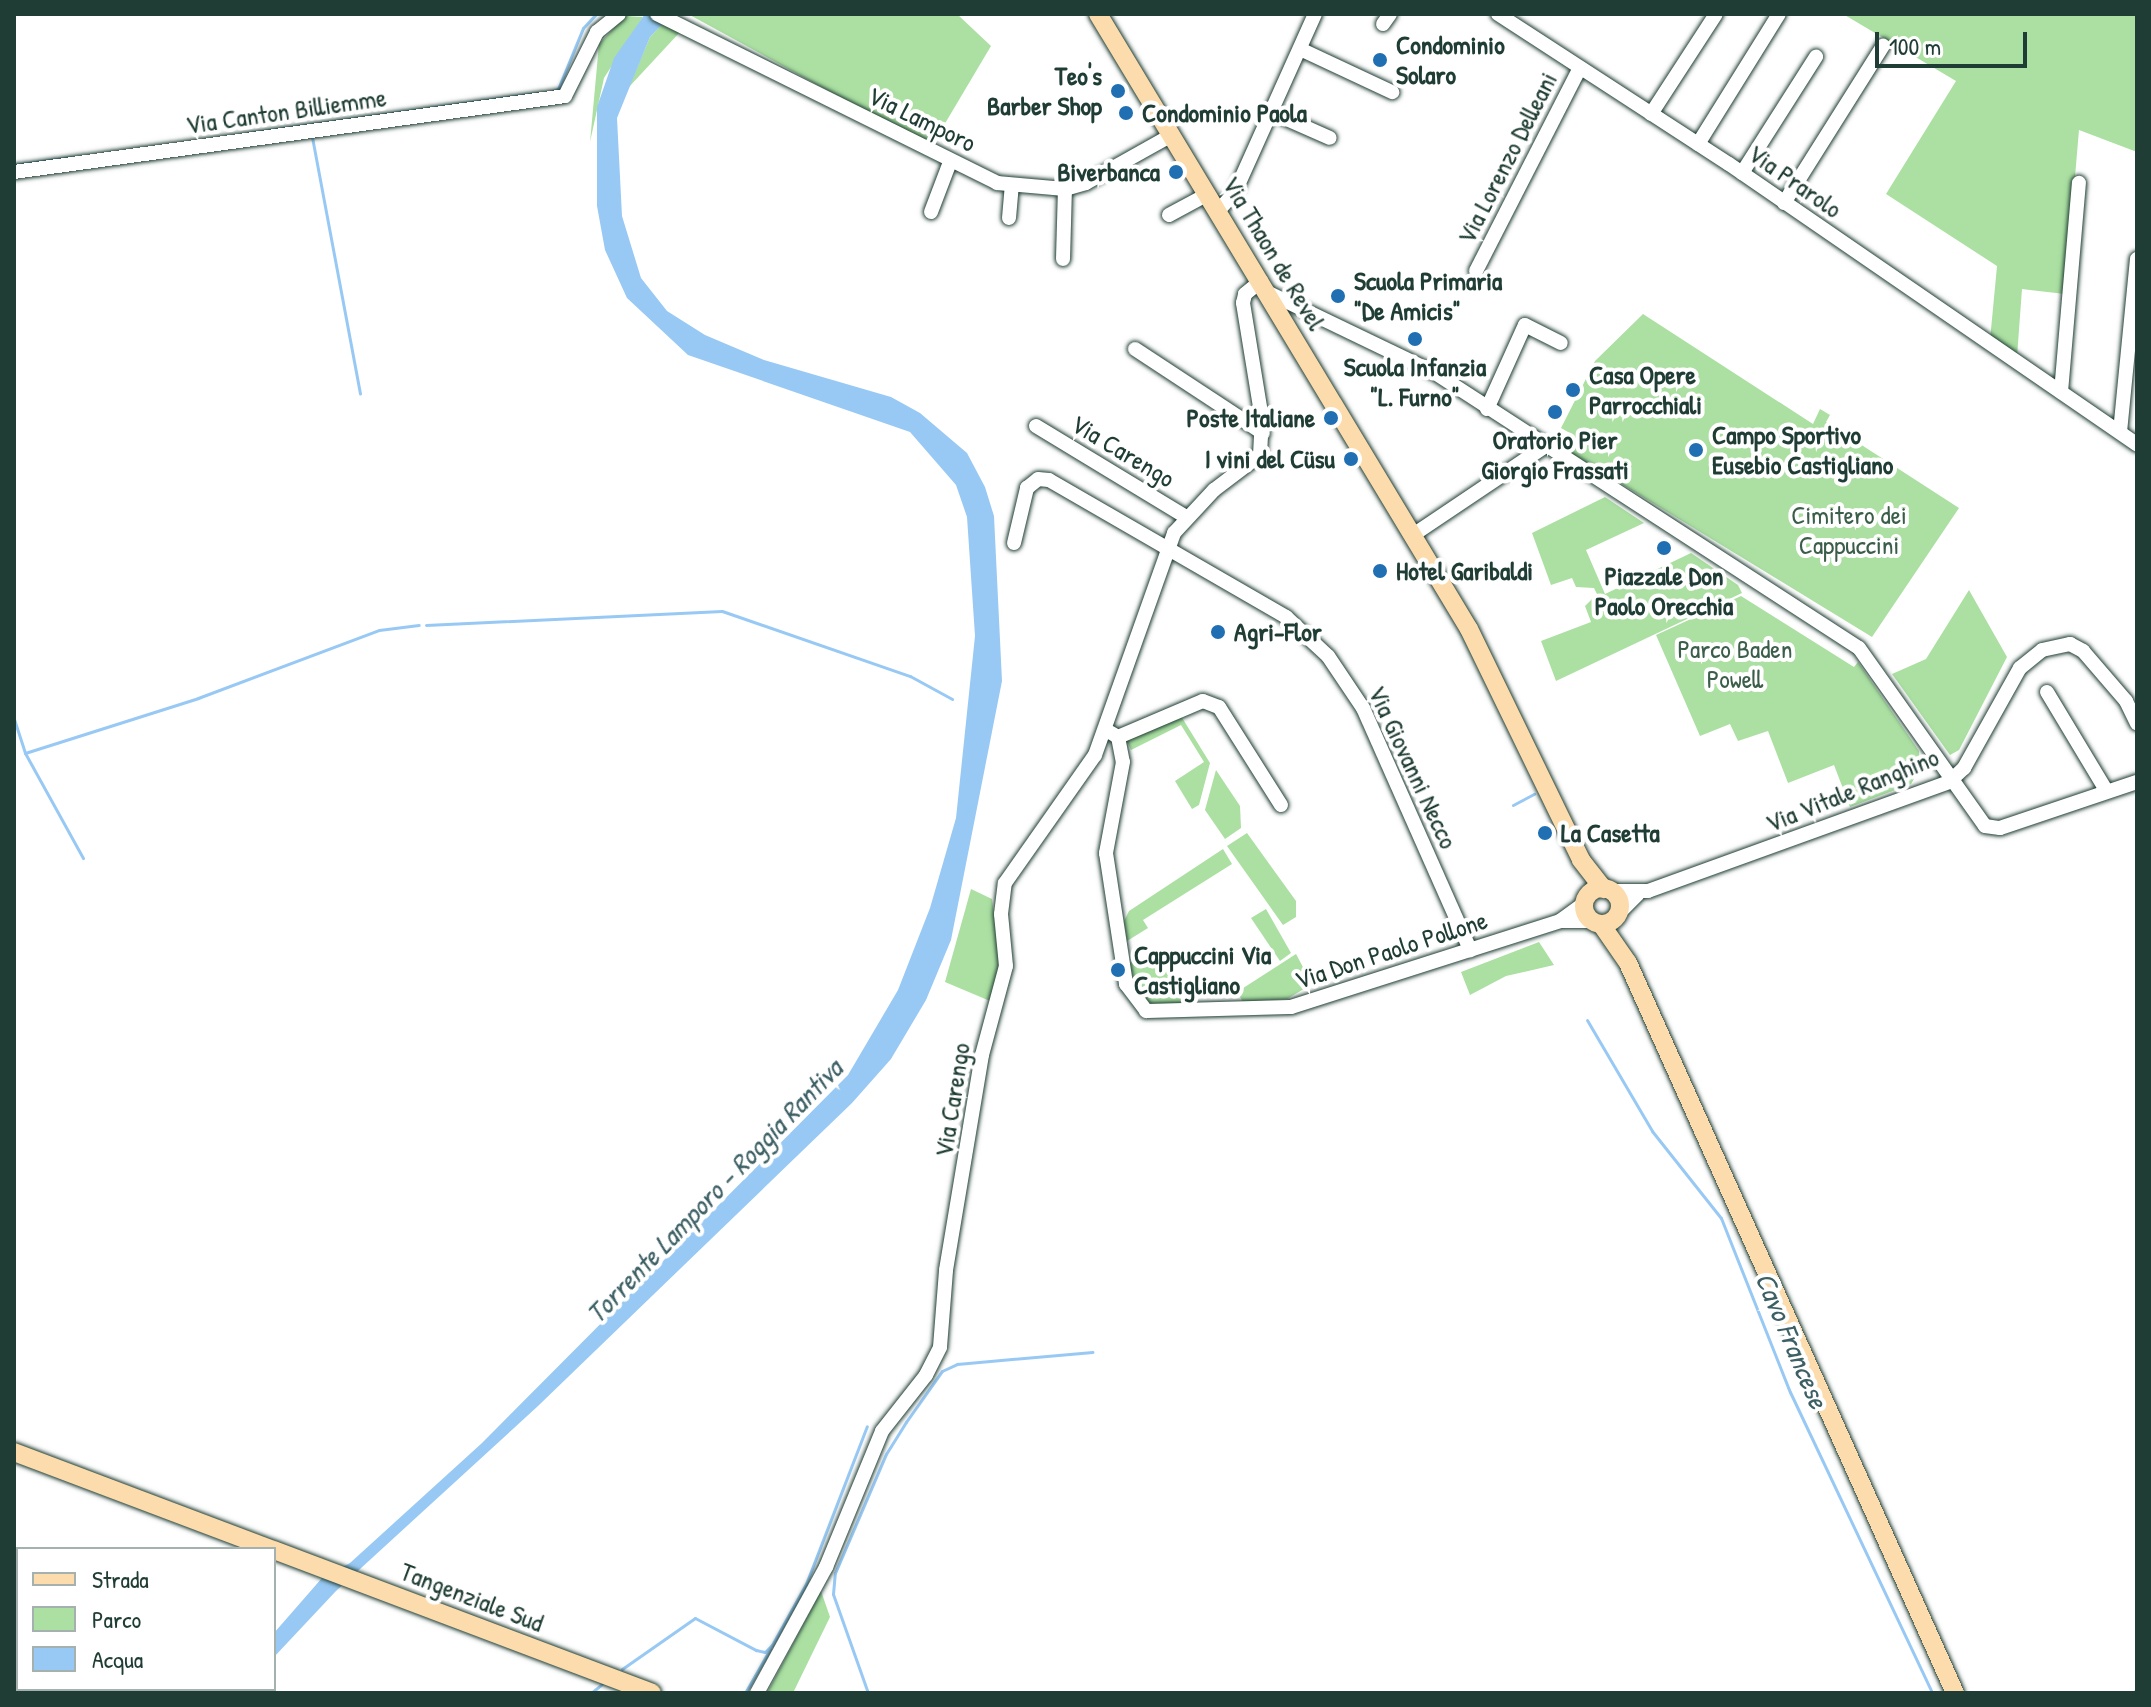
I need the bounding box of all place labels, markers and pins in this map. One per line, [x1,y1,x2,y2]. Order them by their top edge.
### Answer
place label: Condominio Solaro [1396,29,1505,90]
marker: Condominio Solaro [1371,51,1389,69]
place label: Teo's Barber Shop [987,60,1102,122]
marker: Teo's Barber Shop [1109,82,1127,100]
place label: Condominio Paola [1142,97,1307,129]
marker: Condominio Paola [1117,104,1135,122]
place label: Biverbanca [1057,156,1160,188]
marker: Biverbanca [1167,163,1185,181]
place label: Scuola Primaria "De Amicis" [1354,265,1502,326]
marker: Scuola Primaria "De Amicis" [1329,287,1347,305]
marker: Scuola Infanzia "L. Furno" [1406,330,1424,348]
place label: Scuola Infanzia "L. Furno" [1344,351,1486,412]
place label: Casa Opere Parrocchiali [1589,359,1702,420]
marker: Casa Opere Parrocchiali [1564,381,1582,399]
place label: Poste Italiane [1186,402,1315,434]
marker: Oratorio Pier Giorgio Frassati [1546,403,1564,421]
marker: Poste Italiane [1322,409,1340,427]
place label: Campo Sportivo Eusebio Castigliano [1712,419,1893,480]
place label: Oratorio Pier Giorgio Frassati [1481,424,1629,486]
marker: Campo Sportivo Eusebio Castigliano [1687,441,1705,459]
place label: I vini del Cüsu [1205,443,1335,475]
marker: I vini del Cüsu [1342,450,1360,468]
marker: Piazzale Don Paolo Orecchia [1655,539,1673,557]
place label: Hotel Garibaldi [1396,555,1533,587]
place label: Piazzale Don Paolo Orecchia [1595,560,1733,622]
marker: Hotel Garibaldi [1371,562,1389,580]
place label: Agri-Flor [1234,616,1322,648]
marker: Agri-Flor [1209,623,1227,641]
place label: La Casetta [1561,817,1660,849]
marker: La Casetta [1536,824,1554,842]
place label: Cappuccini Via Castigliano [1134,939,1271,1000]
marker: Cappuccini Via Castigliano [1109,961,1127,979]

